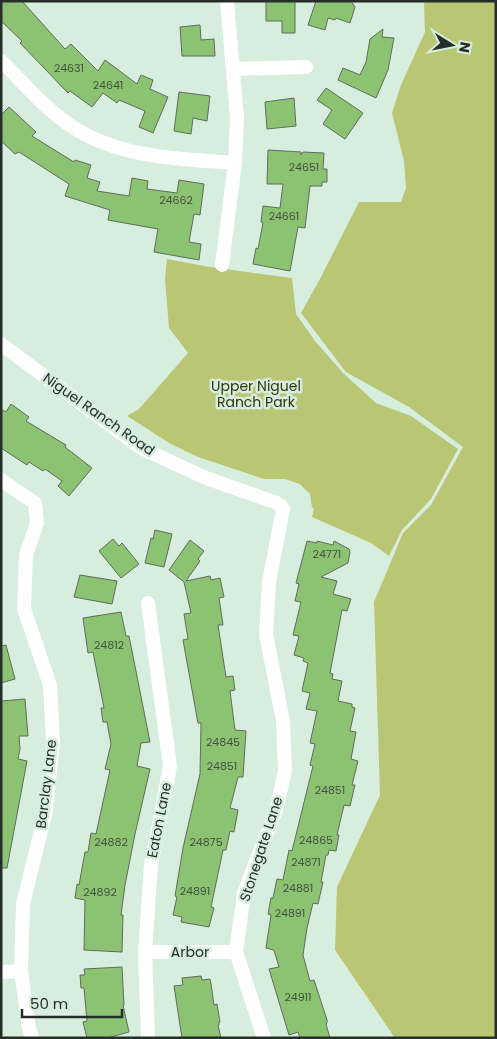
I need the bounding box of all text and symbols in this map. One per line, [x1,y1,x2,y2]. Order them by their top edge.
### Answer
north arrow [427,20,477,70]
text: N [454,40,476,54]
house number: 24631 [54,60,84,76]
house number: 24641 [93,77,123,93]
house number: 24651 [289,159,319,175]
house number: 24662 [159,192,193,208]
house number: 24661 [269,208,299,224]
street label: Niguel Ranch Road [39,368,159,460]
park label: Upper Niguel Ranch Park [211,376,301,412]
house number: 24771 [313,546,341,562]
house number: 24812 [94,637,124,653]
house number: 24845 [206,734,240,750]
street label: Barclay Lane [31,738,61,830]
house number: 24851 [207,758,237,774]
street label: Eaton Lane [142,780,176,859]
house number: 24851 [315,782,345,798]
street label: Stonegate Lane [235,794,288,904]
house number: 24865 [299,832,333,848]
house number: 24882 [94,834,128,850]
house number: 24875 [189,834,223,850]
house number: 24871 [291,854,321,870]
house number: 24881 [283,880,313,896]
house number: 24891 [180,883,210,899]
house number: 24892 [83,884,117,900]
house number: 24891 [275,905,305,921]
street label: Arbor [171,942,209,962]
scale bar [22,986,122,1018]
house number: 24911 [284,989,312,1005]
text: 50 m [30,993,68,1014]

